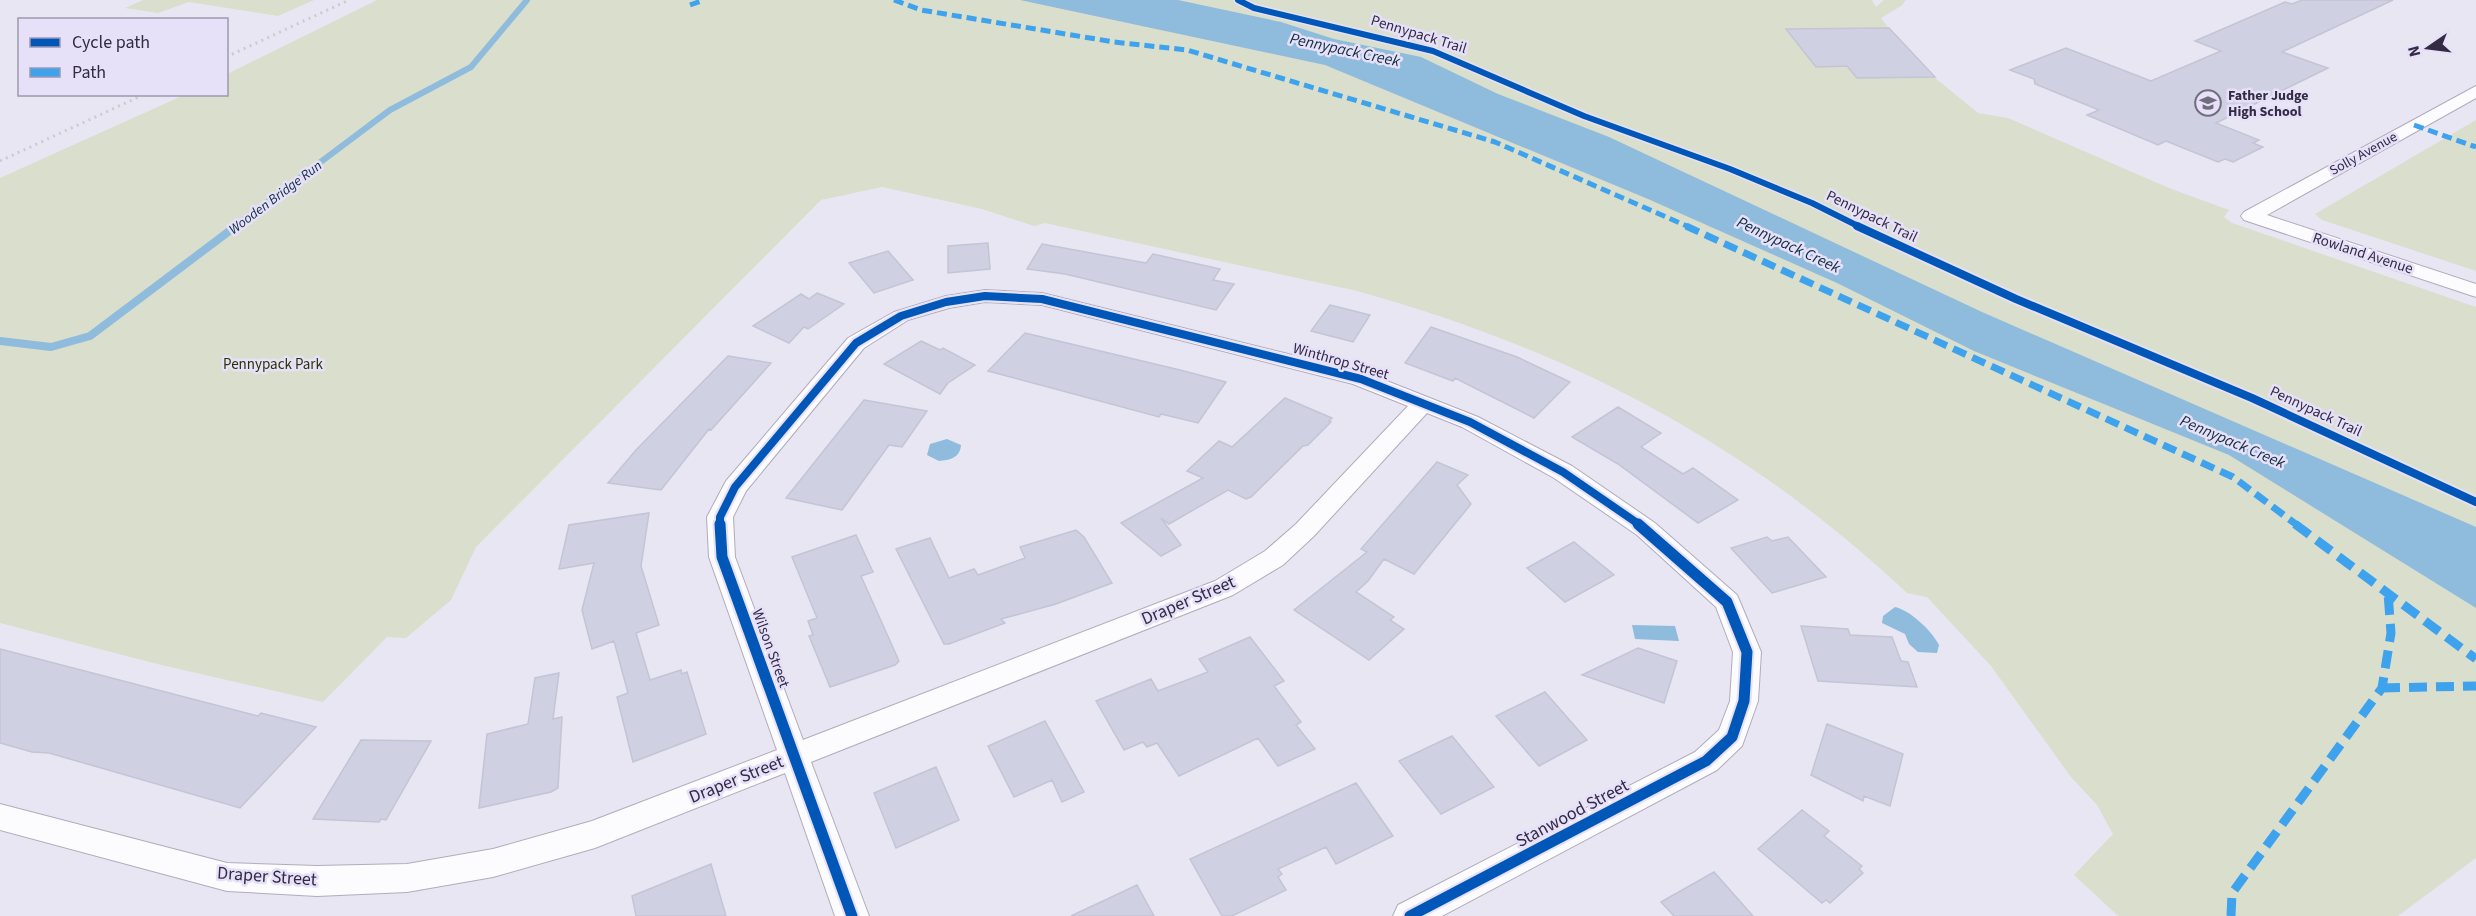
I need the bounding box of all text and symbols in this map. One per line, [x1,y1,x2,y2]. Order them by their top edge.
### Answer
street label: Pennypack Trail [1368,10,1470,59]
legend [18,18,228,96]
north arrow [2398,18,2458,78]
water label: Pennypack Creek [1288,28,1402,72]
text: Cycle path [72,30,150,55]
text: N [2402,44,2426,59]
text: Path [72,60,106,85]
place label: Father Judge High School [2228,86,2308,122]
school or university icon: Father Judge High School [2193,88,2223,118]
street label: Solly Avenue [2326,127,2401,181]
water label: Wooden Bridge Run [225,156,326,240]
street label: Pennypack Trail [1823,185,1921,248]
water label: Pennypack Creek [1733,211,1844,279]
street label: Rowland Avenue [2310,227,2416,280]
street label: Winthrop Street [1290,338,1391,385]
park label: Pennypack Park [223,354,324,375]
street label: Pennypack Trail [2266,381,2365,442]
water label: Pennypack Creek [2177,410,2289,474]
street label: Draper Street [1137,569,1239,631]
street label: Wilson Street [747,606,795,691]
street label: Draper Street [685,749,787,810]
street label: Stanwood Street [1511,773,1633,854]
street label: Draper Street [216,861,318,892]

